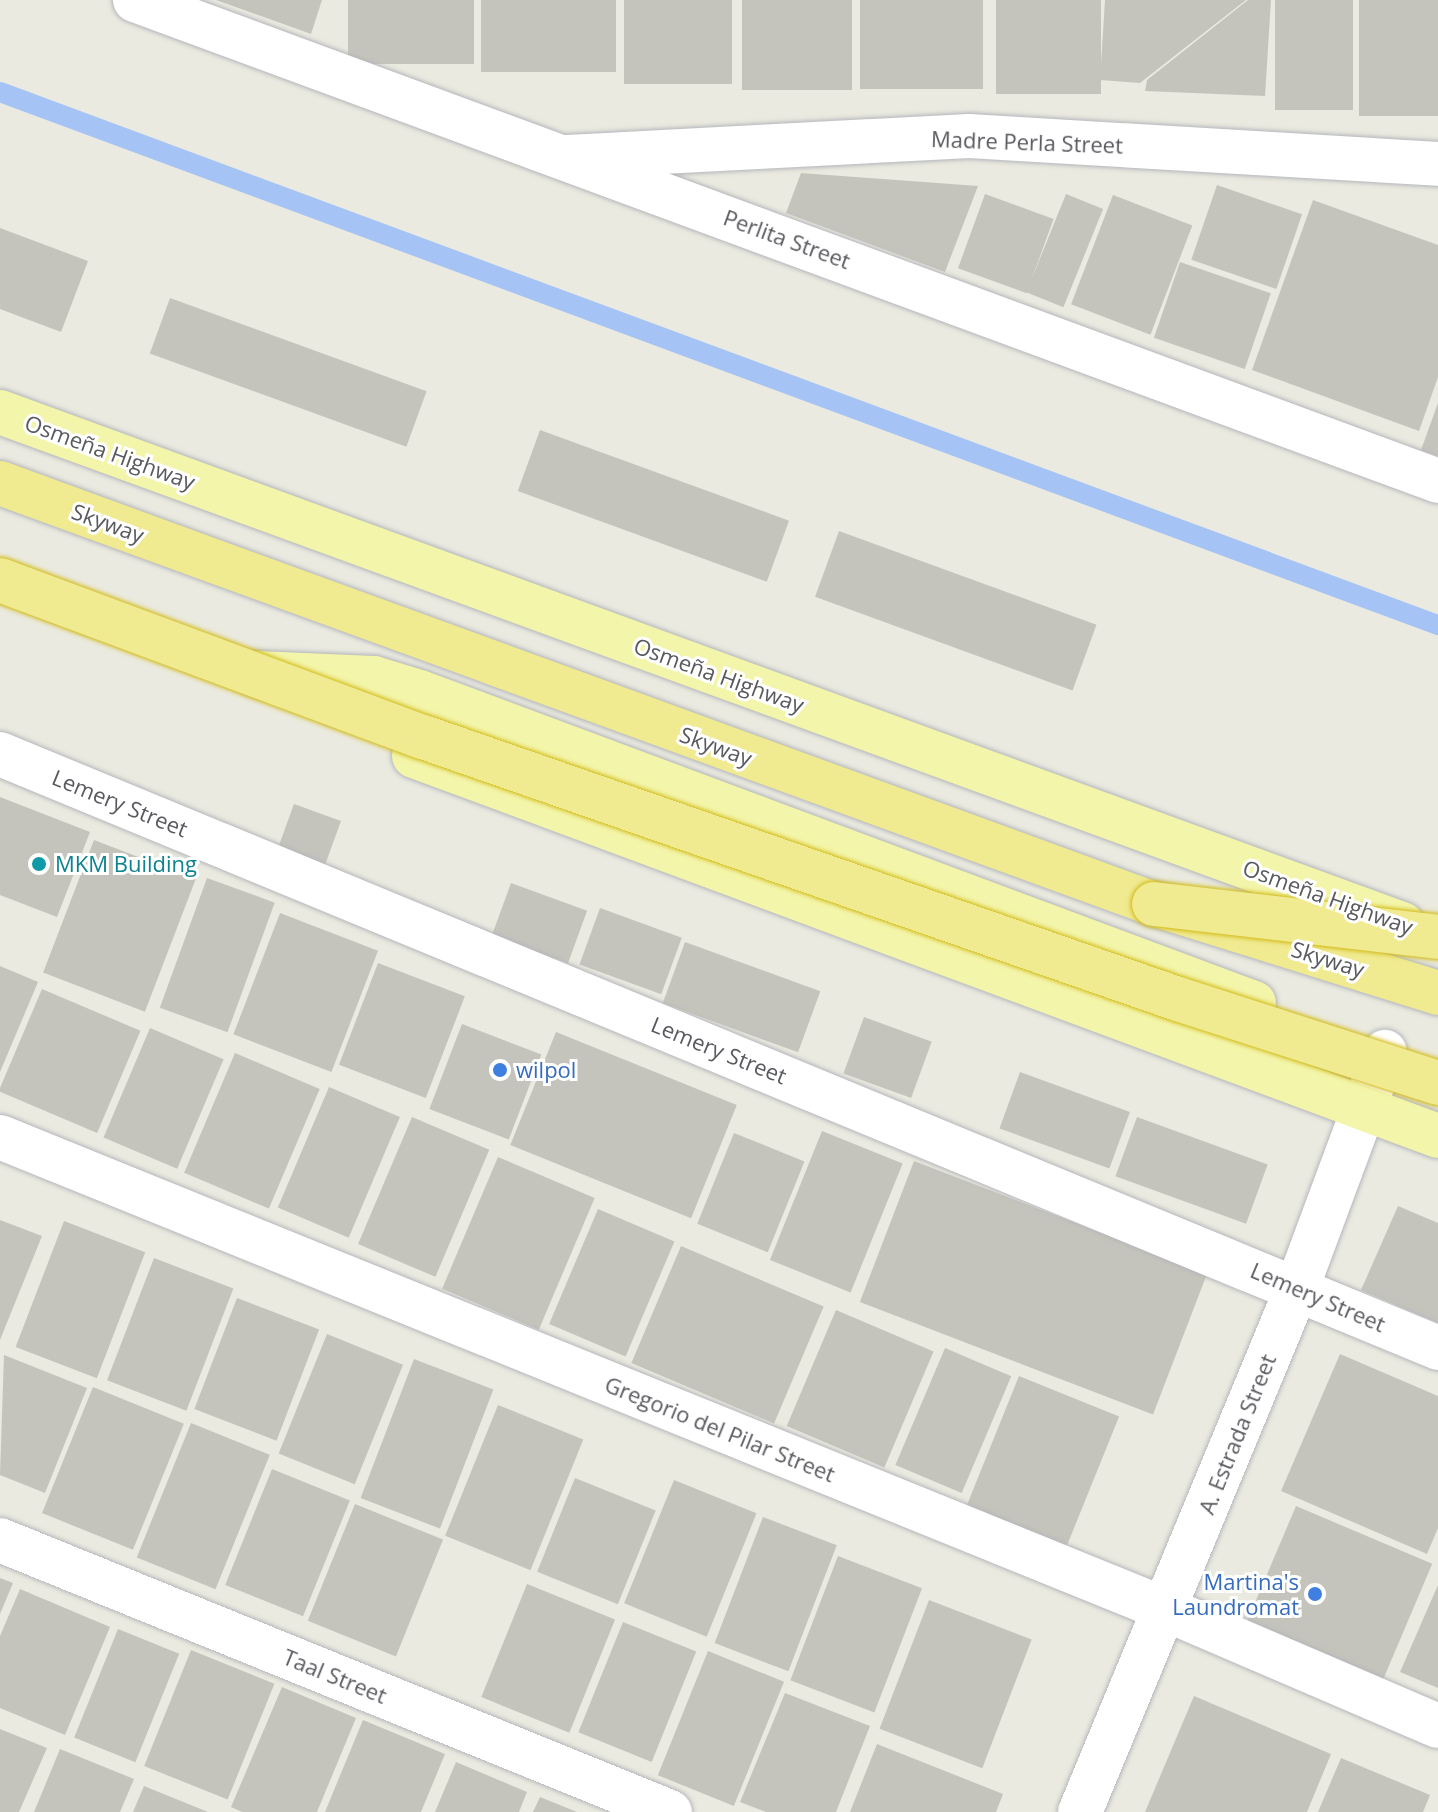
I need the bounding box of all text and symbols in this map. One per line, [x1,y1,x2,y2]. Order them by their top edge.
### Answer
street label: Madre Perla Street [931,125,1123,159]
street label: Perlita Street [720,204,854,274]
street label: Osmeña Highway [21,409,199,495]
street label: Skyway [68,498,148,548]
street label: Osmeña Highway [630,632,808,718]
street label: Skyway [676,721,756,771]
street label: Lemery Street [48,764,192,842]
place label: MKM Building [55,851,197,877]
street label: Osmeña Highway [1239,854,1417,940]
marker: MKM Building [30,855,48,873]
street label: Skyway [1288,935,1368,983]
street label: Lemery Street [647,1011,791,1089]
place label: wilpol [516,1057,576,1083]
marker: wilpol [491,1061,509,1079]
street label: Lemery Street [1247,1257,1389,1337]
street label: A. Estrada Street [1193,1350,1281,1518]
street label: Gregorio del Pilar Street [601,1371,839,1487]
place label: Martina's Laundromat [1172,1568,1299,1620]
marker: Martina's Laundromat [1306,1585,1324,1603]
street label: Taal Street [279,1643,391,1709]

